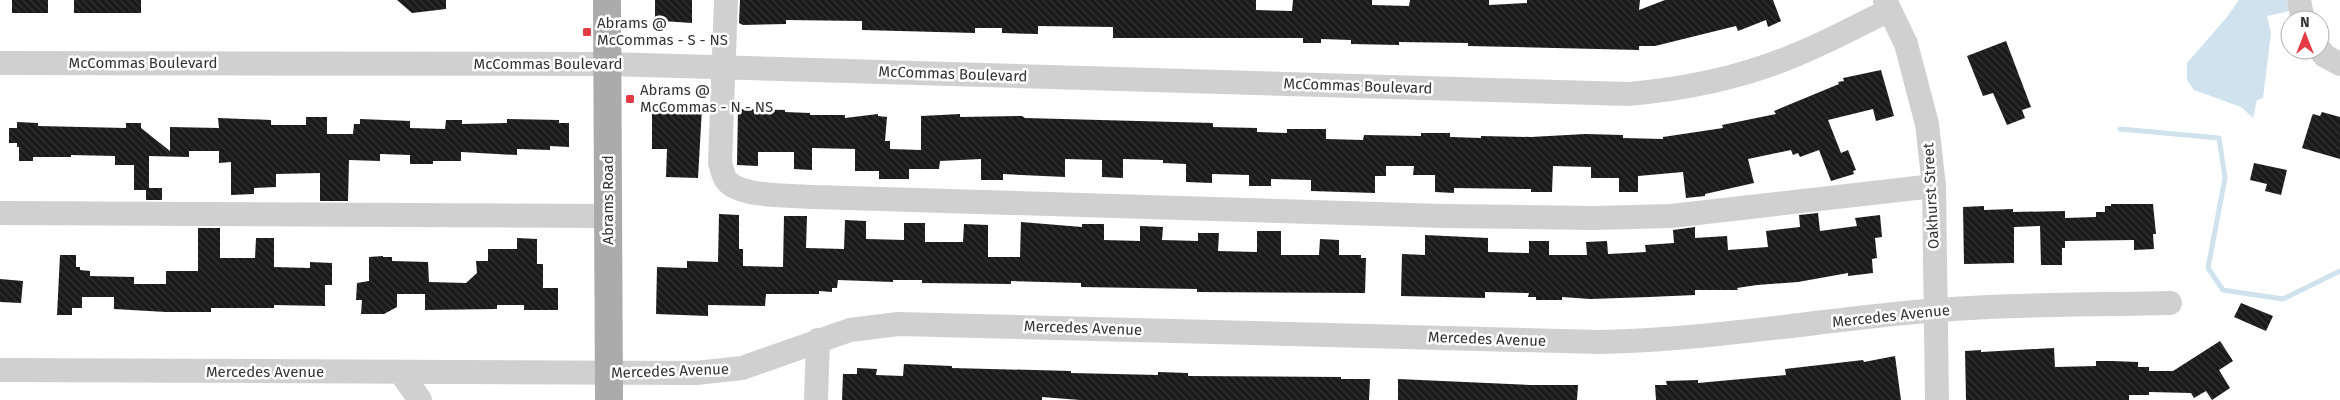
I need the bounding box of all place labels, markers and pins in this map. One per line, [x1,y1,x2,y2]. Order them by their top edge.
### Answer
place label: Abrams @ McCommas - S - NS [597,14,728,49]
marker: Abrams @ McCommas - S - NS [581,26,593,38]
place label: Abrams @ McCommas - N - NS [640,81,773,116]
marker: Abrams @ McCommas - N - NS [624,93,636,105]

